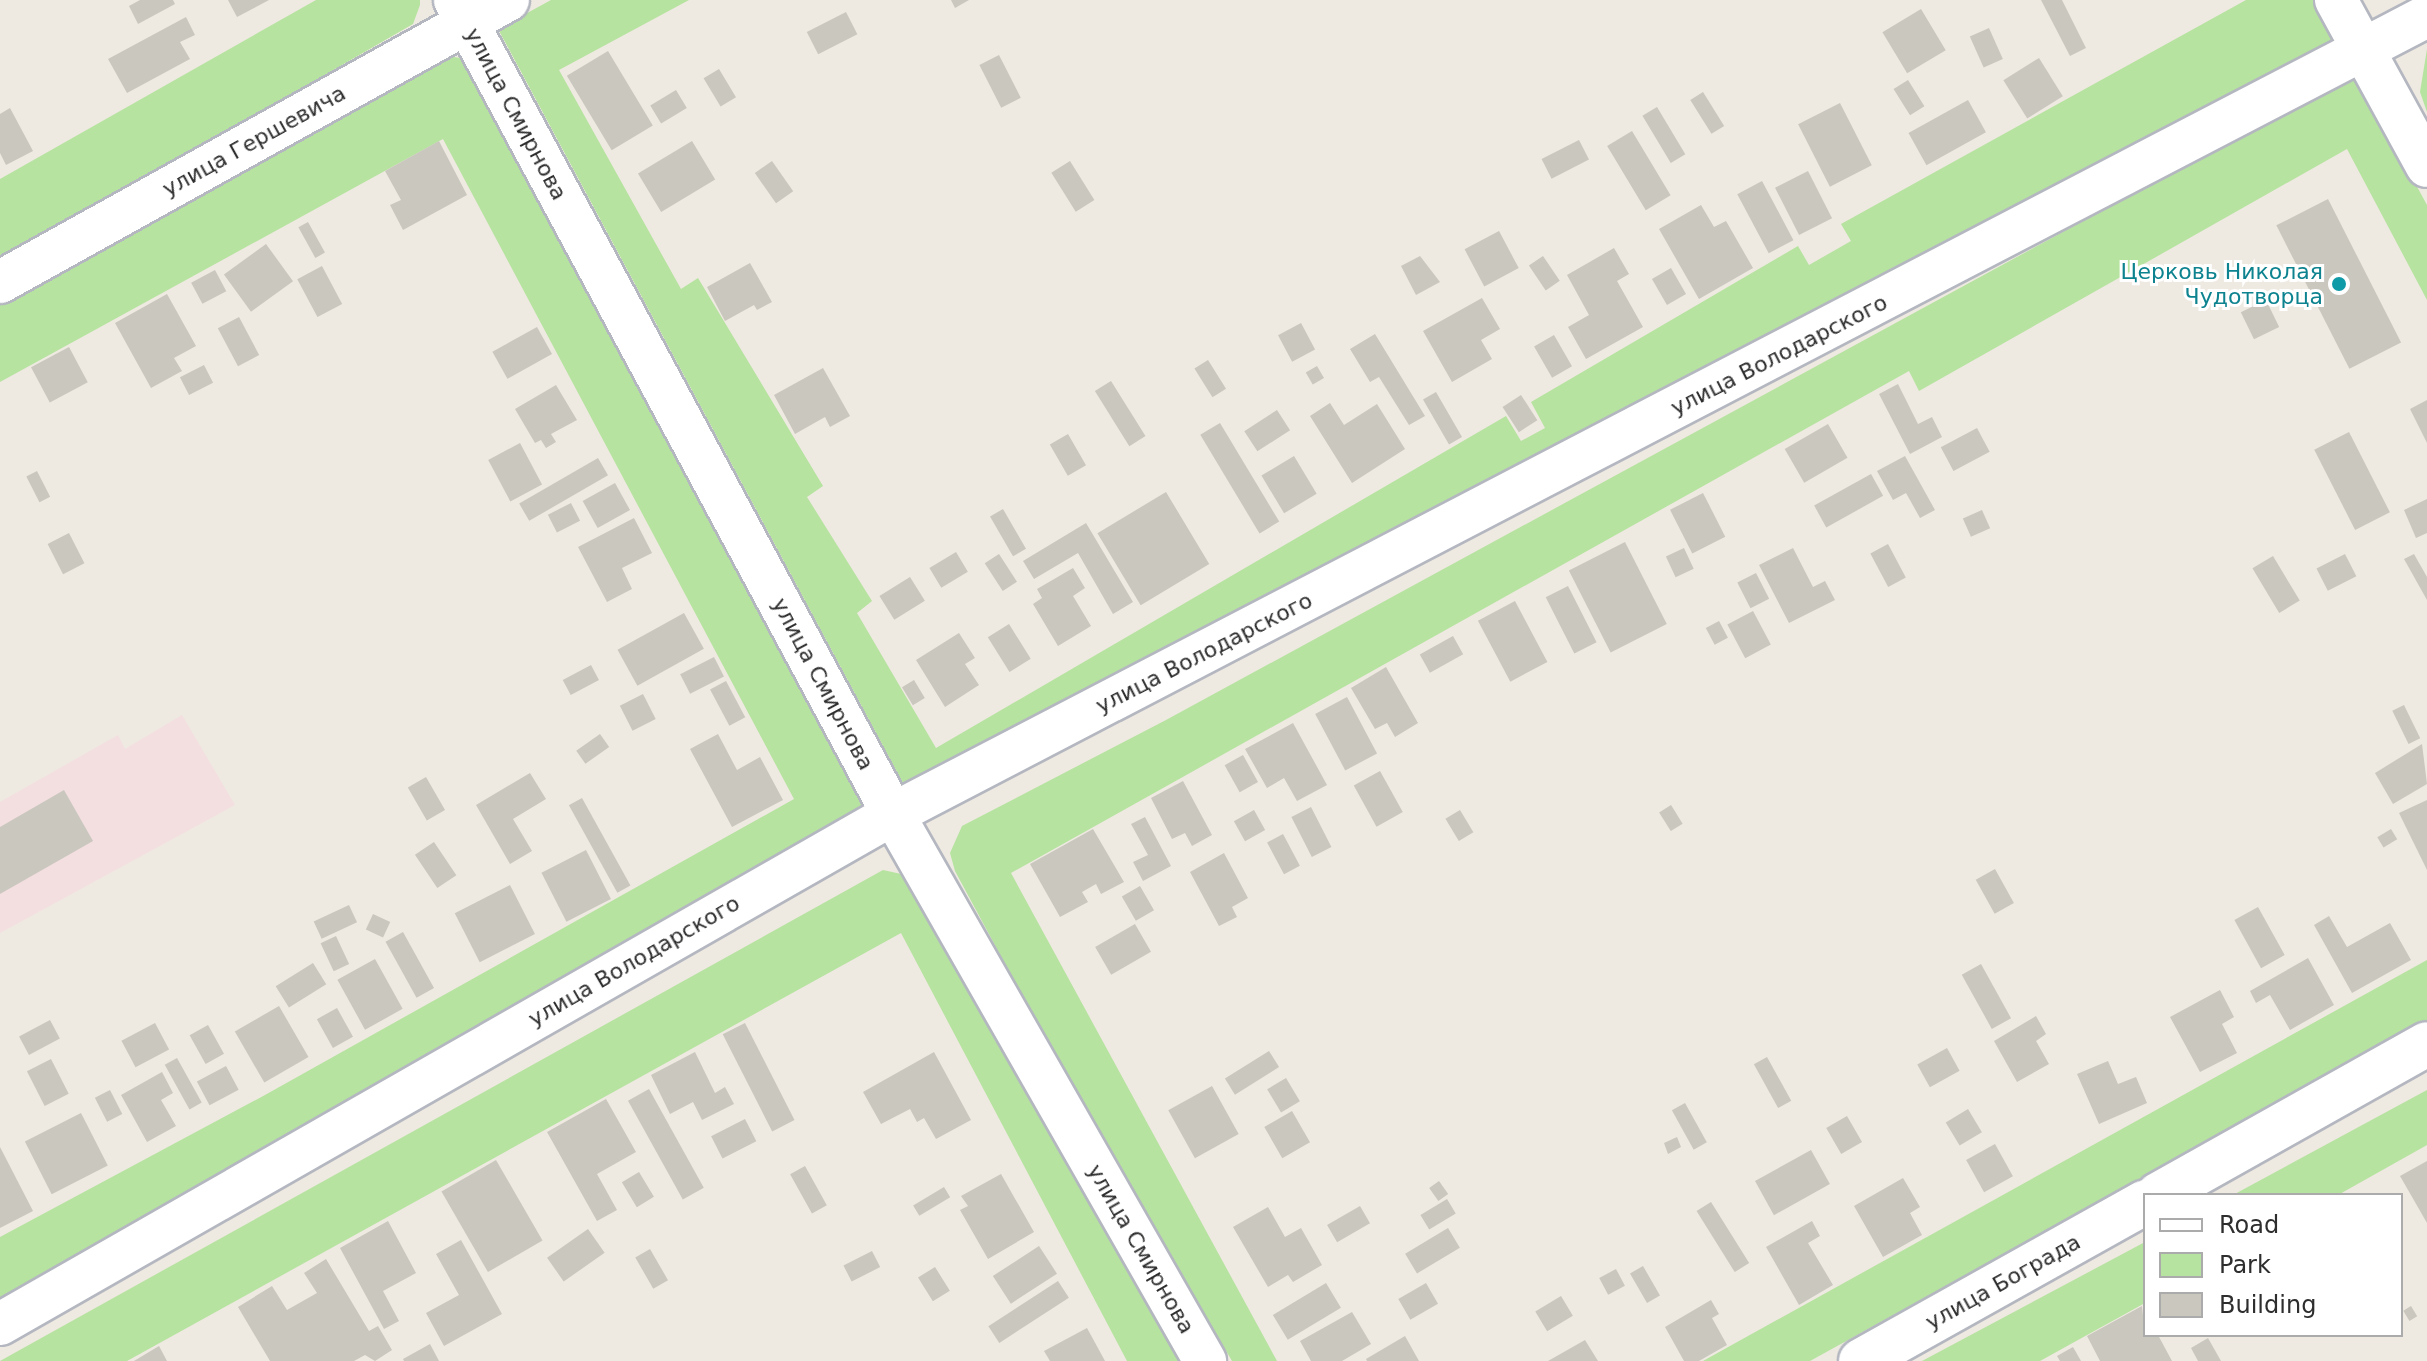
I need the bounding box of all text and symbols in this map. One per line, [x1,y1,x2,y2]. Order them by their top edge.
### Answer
street label: улица Смирнова [459,23,573,205]
street label: улица Гершевича [158,80,350,202]
place label: Церковь Николая Чудотворца [2120,258,2323,310]
marker: Церковь Николая Чудотворца [2330,275,2348,293]
street label: улица Володарского [1666,289,1892,421]
street label: улица Володарского [1091,587,1317,719]
street label: улица Смирнова [766,593,880,775]
street label: улица Володарского [524,890,744,1032]
street label: улица Смирнова [1082,1160,1200,1338]
legend [2143,1193,2403,1337]
text: Road [2219,1211,2279,1239]
street label: улица Бограда [1921,1229,2085,1335]
text: Park [2219,1251,2271,1279]
text: Building [2219,1291,2316,1319]

